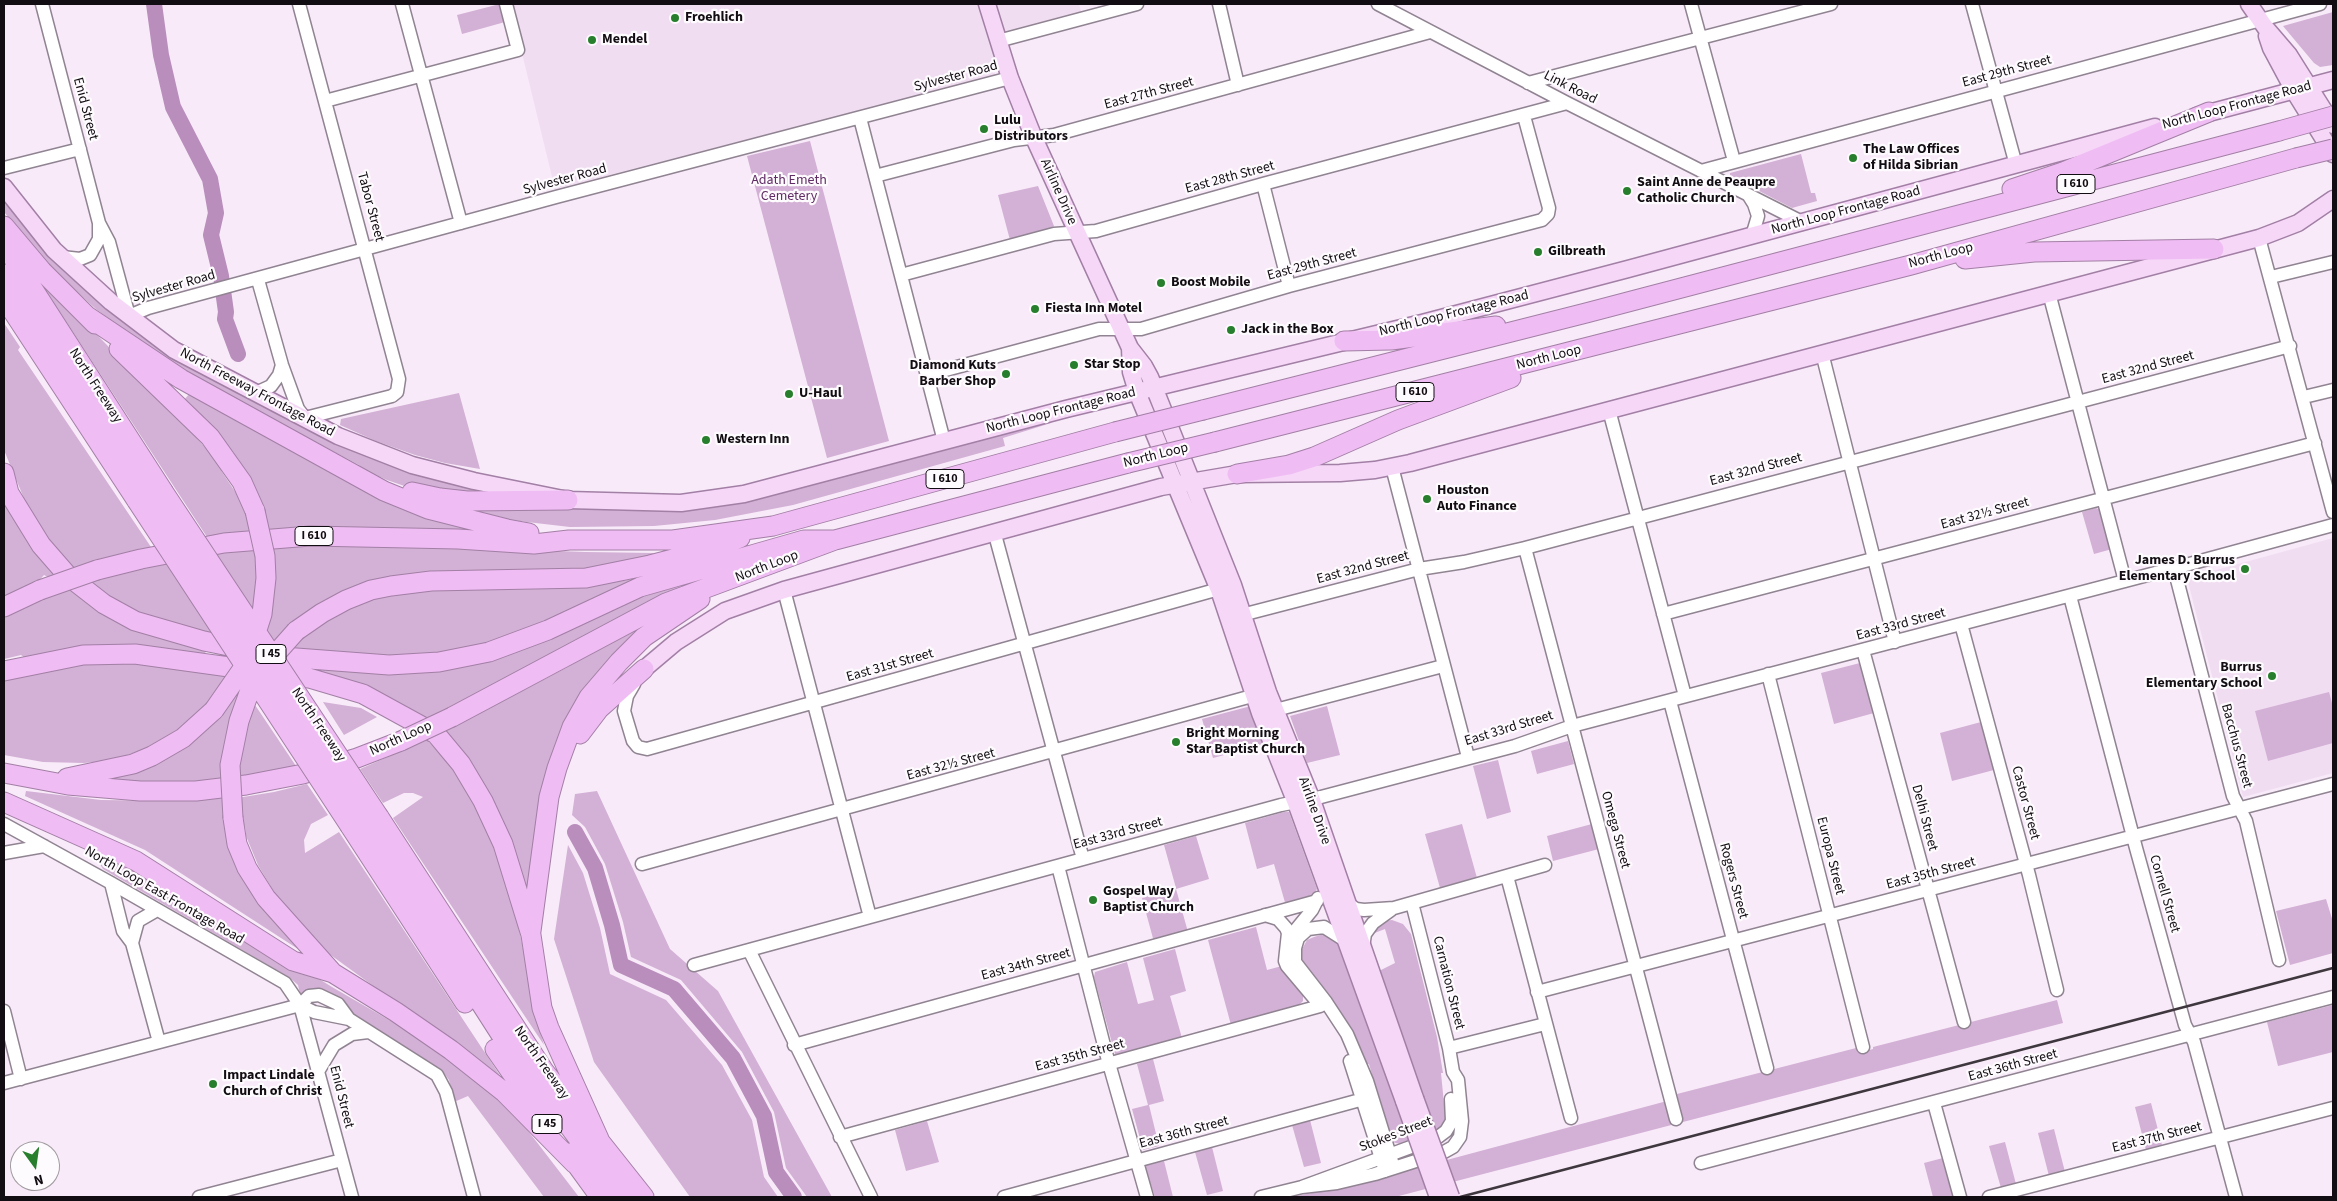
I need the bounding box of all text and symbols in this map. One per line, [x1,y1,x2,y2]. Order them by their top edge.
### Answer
place label: Froehlich [685,10,743,26]
marker: Froehlich [669,12,681,24]
place label: Mendel [602,32,647,48]
marker: Mendel [586,34,598,46]
street label: East 29th Street [1961,52,2053,92]
street label: Sylvester Road [912,58,1000,96]
street label: Link Road [1540,67,1600,109]
street label: East 27th Street [1103,74,1195,114]
street label: Enid Street [69,76,101,142]
street label: North Loop Frontage Road [2161,78,2313,134]
place label: Lulu Distributors [994,113,1068,146]
marker: Lulu Distributors [978,123,990,135]
place label: The Law Offices of Hilda Sibrian [1863,142,1959,174]
marker: The Law Offices of Hilda Sibrian [1847,152,1859,164]
street label: Airline Drive [1036,156,1080,228]
street label: East 28th Street [1184,158,1276,198]
street label: Sylvester Road [521,161,609,199]
street label: Tabor Street [353,170,387,244]
park label: Adath Emeth Cemetery [751,173,827,206]
road number: I 610 [2057,174,2095,193]
place label: Saint Anne de Peaupre Catholic Church [1637,175,1776,208]
street label: North Loop Frontage Road [1770,183,1922,239]
marker: Saint Anne de Peaupre Catholic Church [1621,185,1633,197]
street label: North Loop [1907,239,1975,273]
place label: Gilbreath [1548,244,1606,260]
street label: East 29th Street [1266,245,1358,285]
marker: Gilbreath [1532,246,1544,258]
street label: Sylvester Road [130,267,218,307]
place label: Boost Mobile [1171,275,1251,291]
marker: Boost Mobile [1155,277,1167,289]
street label: North Loop Frontage Road [1377,287,1531,341]
place label: Fiesta Inn Motel [1045,301,1142,317]
marker: Fiesta Inn Motel [1029,303,1041,315]
place label: Jack in the Box [1241,322,1334,338]
marker: Jack in the Box [1225,324,1237,336]
street label: North Loop [1515,342,1583,374]
street label: North Freeway Frontage Road [177,345,337,441]
street label: North Freeway [65,346,125,426]
street label: East 32nd Street [2100,348,2196,388]
place label: Star Stop [1084,357,1141,373]
place label: Diamond Kuts Barber Shop [909,358,996,391]
marker: Star Stop [1068,359,1080,371]
marker: Diamond Kuts Barber Shop [1000,368,1012,380]
road number: I 610 [1396,382,1434,402]
street label: North Loop Frontage Road [984,384,1138,438]
place label: U-Haul [799,386,842,402]
marker: U-Haul [783,388,795,400]
place label: Western Inn [716,432,790,448]
marker: Western Inn [700,434,712,446]
street label: North Loop [1122,440,1190,472]
street label: East 32nd Street [1708,450,1804,490]
road number: I 610 [926,469,964,488]
place label: Houston Auto Finance [1437,483,1517,516]
marker: Houston Auto Finance [1421,493,1433,505]
street label: East 32½ Street [1939,494,2031,534]
road number: I 610 [295,526,333,546]
street label: North Loop [733,547,801,587]
street label: East 32nd Street [1315,548,1411,588]
place label: James D. Burrus Elementary School [2119,553,2235,586]
marker: James D. Burrus Elementary School [2239,563,2251,575]
street label: East 33rd Street [1854,605,1948,645]
road number: I 45 [256,644,286,664]
street label: East 31st Street [845,646,935,686]
place label: Burrus Elementary School [2146,660,2262,692]
marker: Burrus Elementary School [2266,670,2278,682]
street label: North Freeway [287,685,349,765]
street label: Bacchus Street [2217,702,2255,790]
street label: East 33rd Street [1463,708,1555,750]
street label: North Loop [367,718,435,760]
place label: Bright Morning Star Baptist Church [1186,726,1305,759]
marker: Bright Morning Star Baptist Church [1170,736,1182,748]
street label: East 32½ Street [905,745,997,785]
street label: Castor Street [2007,764,2043,842]
street label: Airline Drive [1294,775,1334,847]
street label: Delhi Street [1907,783,1941,853]
street label: Omega Street [1597,789,1633,871]
street label: East 33rd Street [1071,814,1165,854]
street label: Europa Street [1812,815,1848,897]
street label: Rogers Street [1715,841,1751,921]
street label: North Loop East Frontage Road [81,843,247,949]
street label: Cornell Street [2145,853,2183,935]
street label: East 35th Street [1885,854,1977,894]
place label: Gospel Way Baptist Church [1103,884,1194,916]
marker: Gospel Way Baptist Church [1087,894,1099,906]
street label: Carnation Street [1428,935,1468,1031]
street label: East 34th Street [980,945,1072,985]
street label: North Freeway [510,1023,572,1103]
street label: East 35th Street [1034,1036,1126,1076]
street label: East 36th Street [1967,1046,2059,1086]
street label: Enid Street [325,1064,357,1130]
place label: Impact Lindale Church of Christ [223,1068,322,1100]
marker: Impact Lindale Church of Christ [207,1078,219,1090]
street label: East 36th Street [1138,1113,1230,1153]
street label: Stokes Street [1357,1113,1435,1157]
road number: I 45 [532,1114,562,1134]
street label: East 37th Street [2110,1119,2204,1157]
north arrow [10,1141,60,1191]
text: N [31,1169,45,1190]

